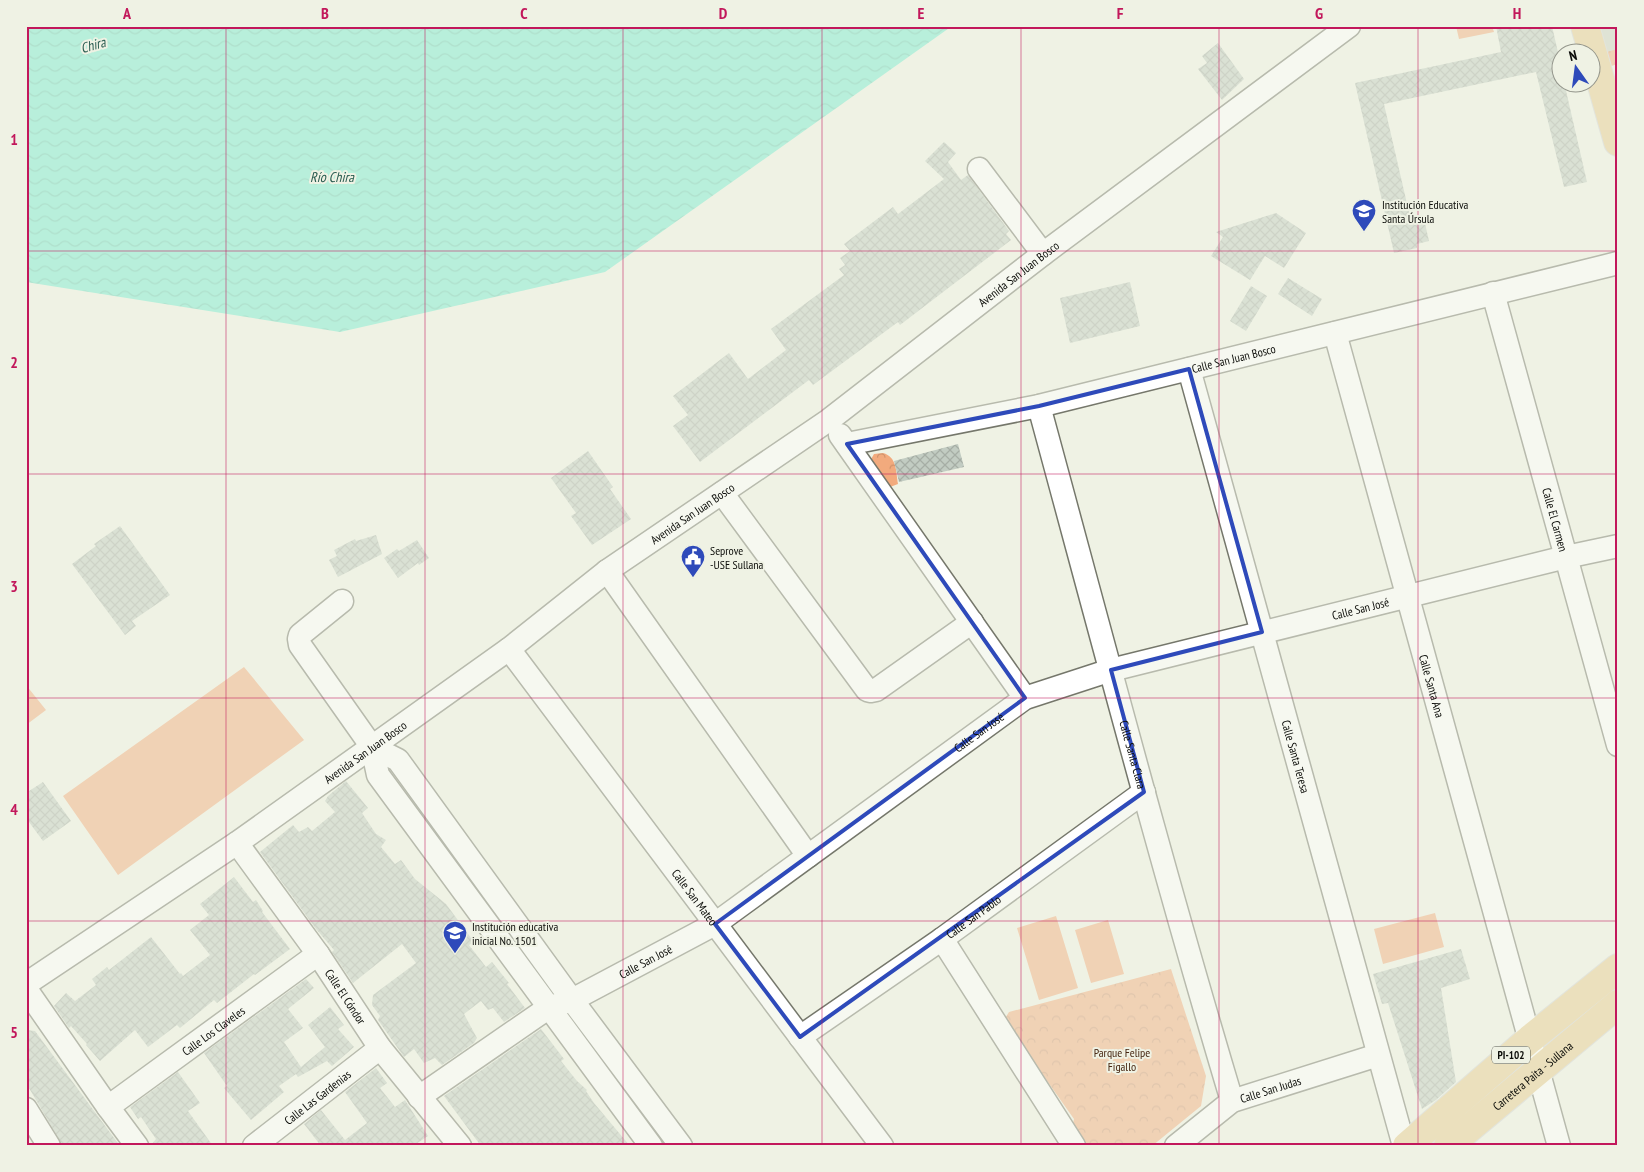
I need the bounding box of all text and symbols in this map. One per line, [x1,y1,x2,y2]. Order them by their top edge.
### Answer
text: A [122,3,132,23]
text: B [321,3,329,23]
text: C [520,3,528,23]
text: D [719,3,728,23]
text: E [918,3,925,23]
text: F [1117,3,1124,23]
text: G [1315,3,1323,23]
text: H [1513,3,1521,23]
water label: Chira [78,33,109,57]
north arrow [1552,42,1602,92]
text: N [1567,46,1579,65]
text: 1 [10,129,18,149]
water label: Río Chira [310,168,355,186]
place label: Institución Educativa Santa Úrsula [1382,197,1469,226]
school or university icon: Institución Educativa Santa Úrsula [1351,198,1377,232]
street label: Avenida San Juan Bosco [975,237,1062,309]
street label: Calle San Juan Bosco [1190,340,1277,376]
text: 2 [10,352,18,372]
street label: Avenida San Juan Bosco [647,479,737,547]
street label: Calle El Carmen [1540,486,1572,553]
place label: Seprove -USE Sullana [710,543,764,572]
public building icon: Seprove -USE Sullana [680,544,706,578]
text: 3 [10,576,18,596]
street label: Calle San José [1330,594,1390,622]
street label: Calle Santa Ana [1416,653,1448,719]
street label: Calle San José [951,709,1006,755]
street label: Avenida San Juan Bosco [321,717,409,786]
street label: Calle Santa Teresa [1279,718,1314,795]
street label: Calle Santa Clara [1117,719,1150,791]
text: 4 [10,799,18,819]
street label: Calle San Mateo [669,866,721,928]
street label: Calle San Pablo [943,891,1003,941]
place label: Institución educativa inicial No. 1501 [472,919,558,948]
school or university icon: Institución educativa inicial No. 1501 [442,920,468,954]
street label: Calle San José [616,941,675,981]
street label: Calle El Cóndor [322,966,370,1027]
street label: Calle Los Claveles [179,1003,247,1058]
text: 5 [10,1022,18,1042]
street label: Carretera Paita - Sullana [1489,1038,1576,1113]
park label: Parque Felipe Figallo [1094,1045,1150,1074]
road number: PI-102 [1492,1046,1530,1064]
street label: Calle Las Gardenias [281,1066,354,1128]
street label: Calle San Judas [1238,1072,1303,1106]

